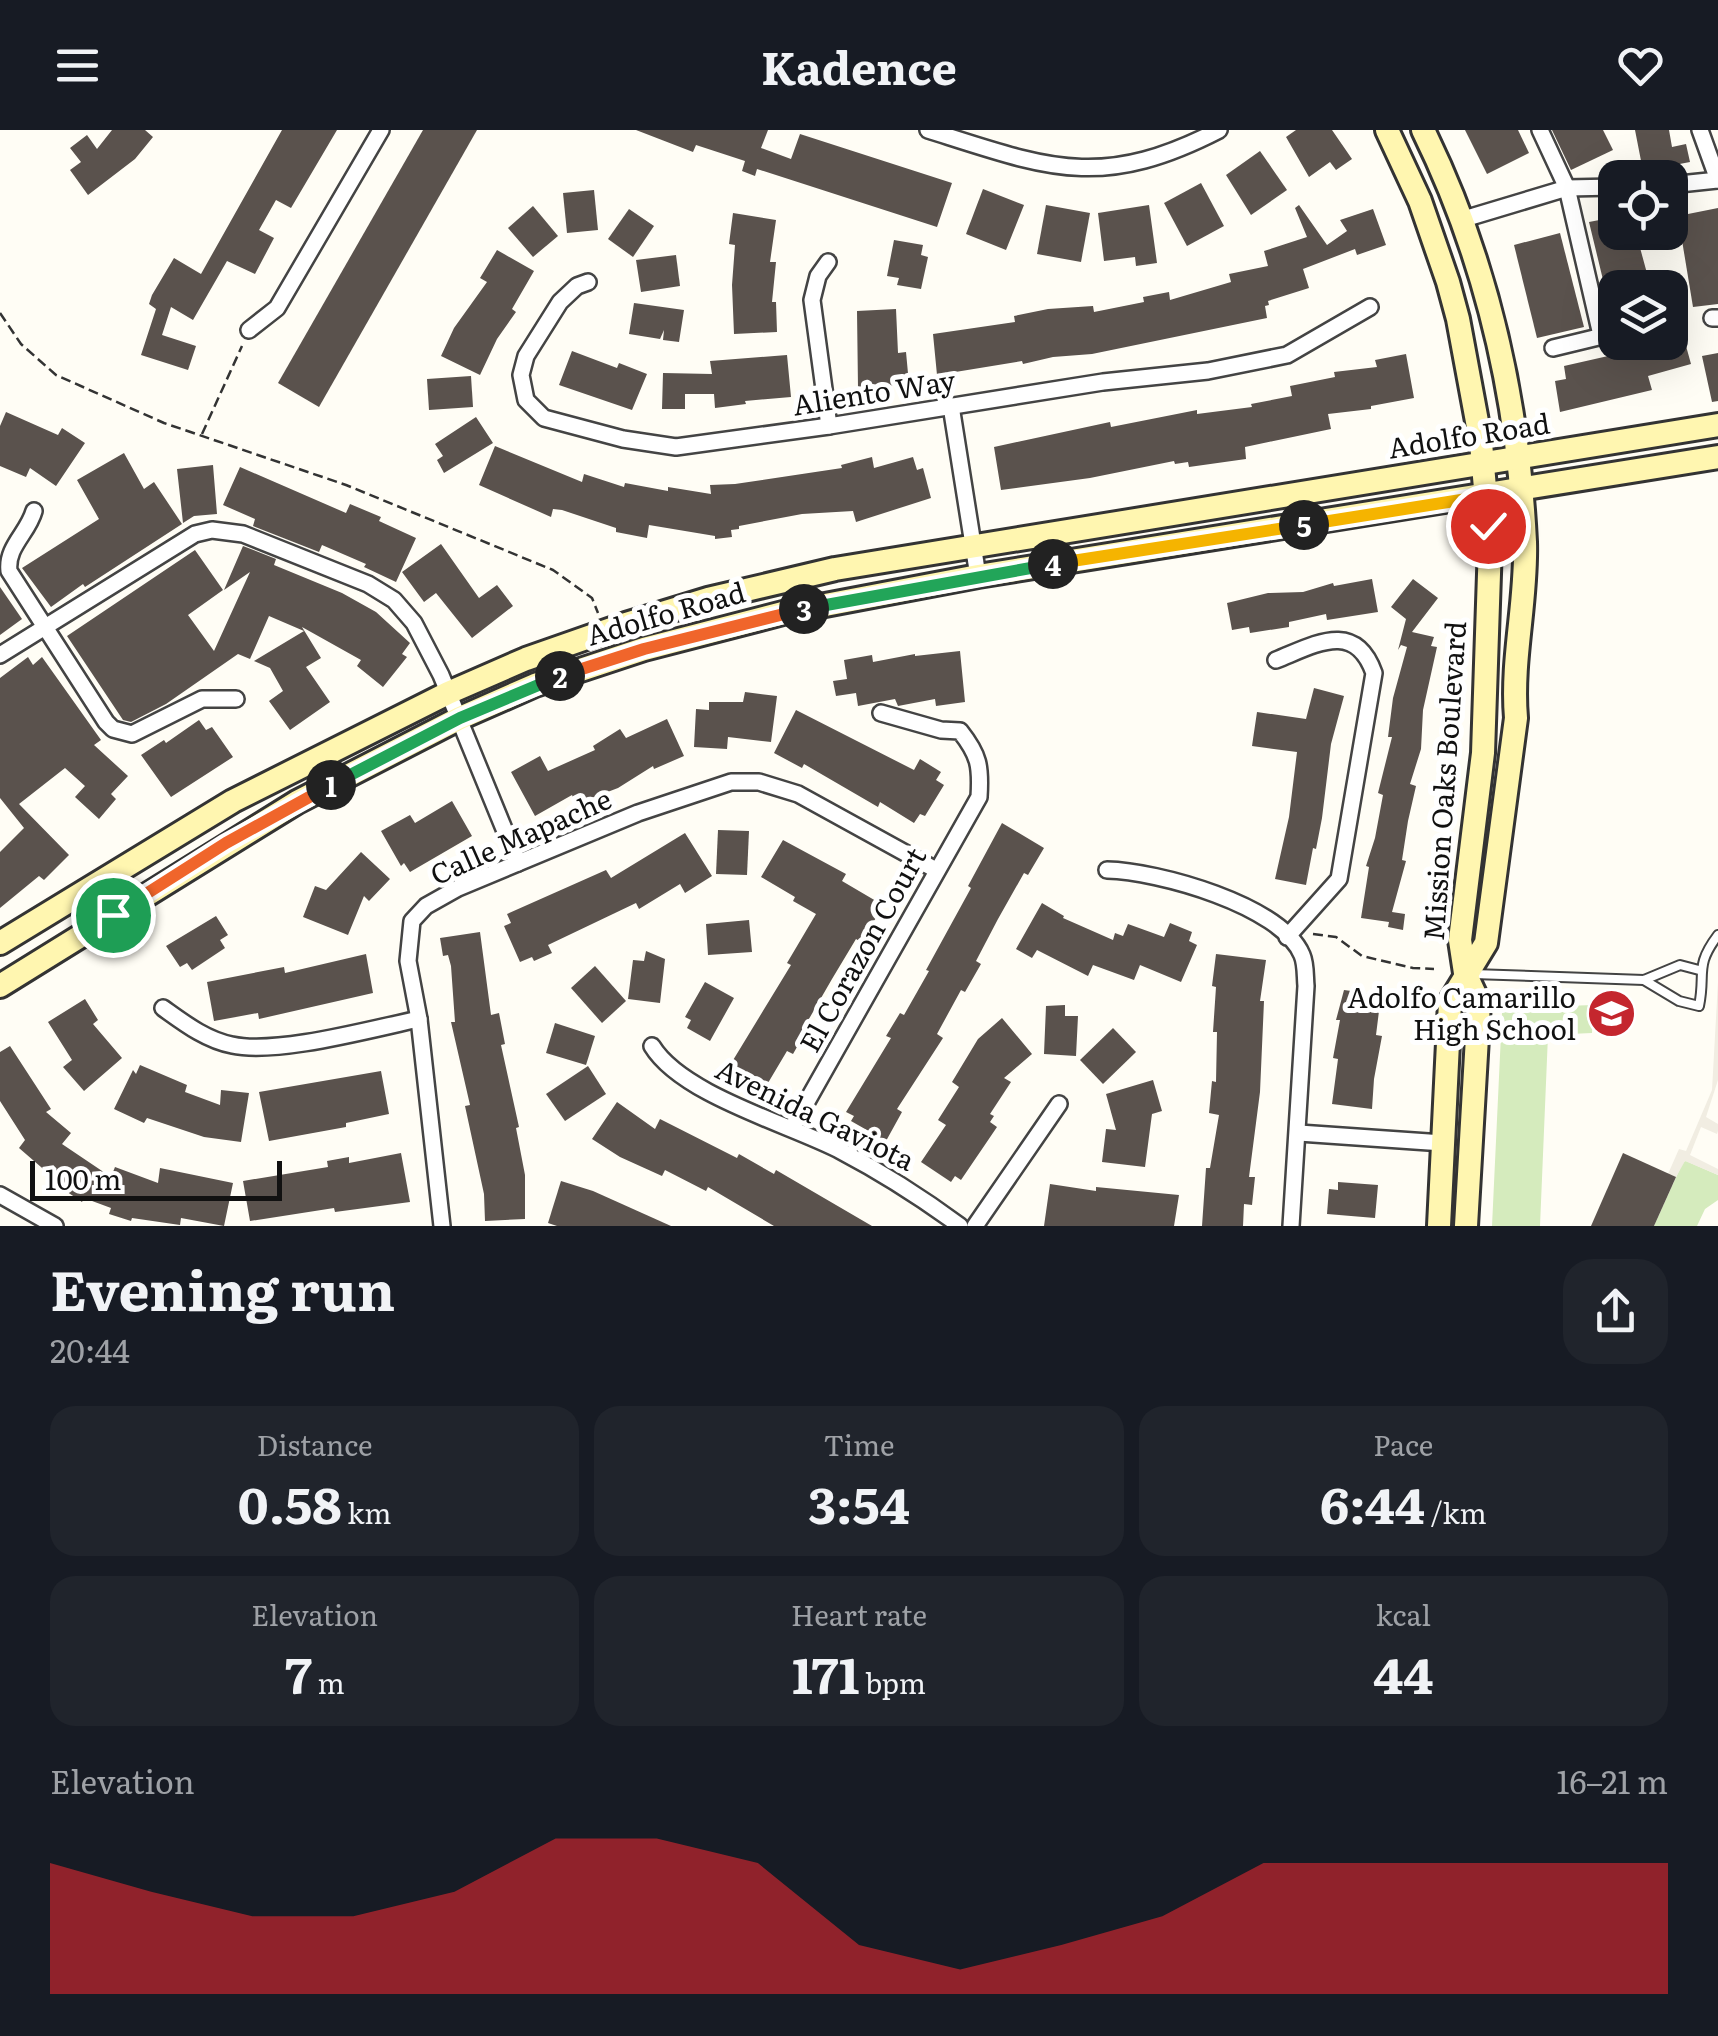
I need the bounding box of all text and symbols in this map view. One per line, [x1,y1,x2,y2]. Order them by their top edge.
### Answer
text: Kadence [761,32,957,99]
icon: menu [50,38,105,93]
icon: heart [1613,38,1668,93]
map controls [1598,160,1688,360]
button: locate [1598,160,1688,250]
button: layers [1598,270,1688,360]
street label: Aliento Way [789,357,959,425]
street label: Adolfo Road [1385,401,1553,468]
pin [1446,484,1531,569]
icon: check [1461,499,1516,554]
pin: 5 [1279,500,1329,550]
text: 5 [1296,504,1312,546]
pin: 4 [1028,539,1078,589]
text: 4 [1045,543,1061,585]
street label: Adolfo Road [581,569,750,655]
pin: 3 [779,584,829,634]
text: 3 [796,588,812,630]
street label: Mission Oaks Boulevard [1411,620,1475,942]
pin: 2 [535,651,585,701]
text: 2 [552,655,568,697]
pin: 1 [306,760,356,810]
text: 1 [325,764,337,806]
street label: Calle Mapache [423,776,617,894]
street label: El Corazon Court [787,838,935,1059]
pin [71,873,156,958]
icon: arrive [86,888,141,943]
place label: Adolfo Camarillo High School [1347,975,1576,1049]
school or university icon: Adolfo Camarillo High School [1585,988,1637,1040]
street label: Avenida Gaviota [709,1047,923,1180]
scale bar [30,1156,282,1200]
text: 100 m [45,1157,122,1199]
text: Evening run [50,1246,395,1328]
button: share [1563,1259,1668,1364]
text: 20:44 [50,1325,130,1373]
text: Distance [257,1423,373,1465]
text: Time [823,1423,895,1465]
text: Pace [1373,1423,1433,1465]
text: 0.58 [238,1465,342,1539]
text: 3:54 [808,1465,910,1539]
text: 6:44 [1320,1465,1425,1539]
text: km [342,1491,391,1533]
text: /km [1425,1491,1487,1533]
text: Elevation [251,1593,378,1635]
text: Heart rate [791,1593,927,1635]
text: kcal [1376,1593,1431,1635]
text: 7 [285,1635,312,1709]
text: 171 [792,1635,860,1709]
text: 44 [1373,1635,1433,1709]
text: m [312,1661,345,1703]
text: bpm [860,1661,926,1703]
text: Elevation [50,1756,195,1804]
text: 16–21 m [1556,1756,1668,1804]

